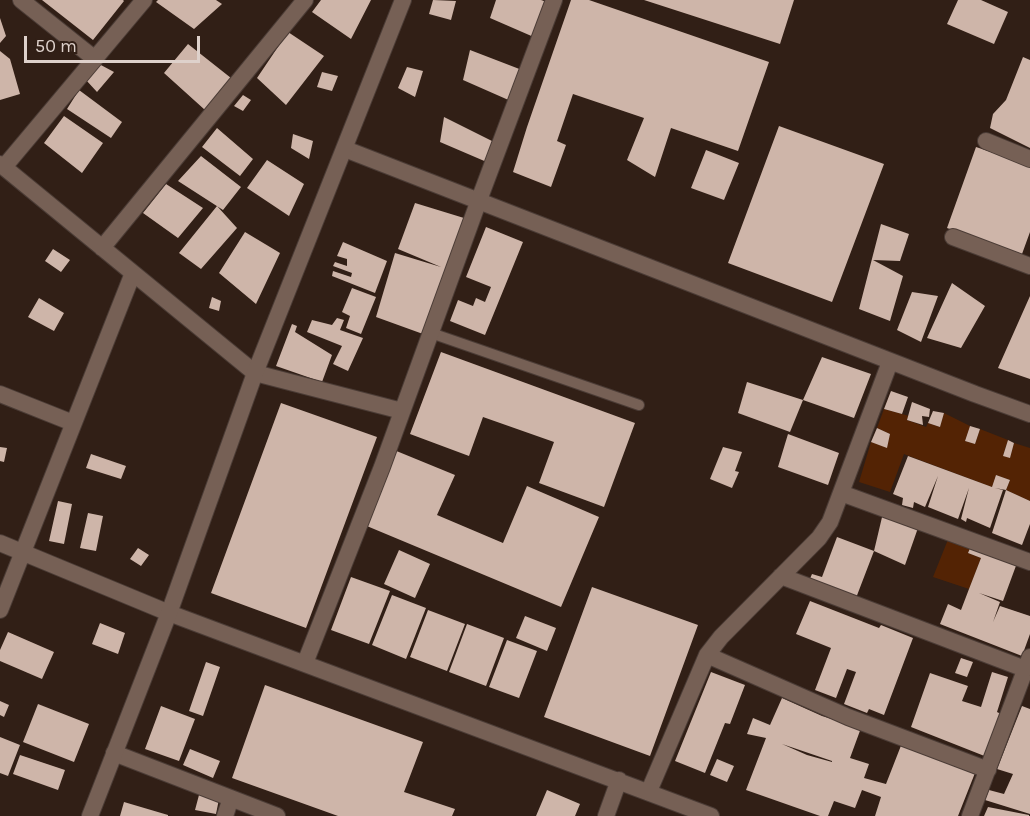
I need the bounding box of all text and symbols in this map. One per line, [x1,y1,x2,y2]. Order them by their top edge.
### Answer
scale bar [27,24,202,62]
text: 50 m [35,35,77,57]

